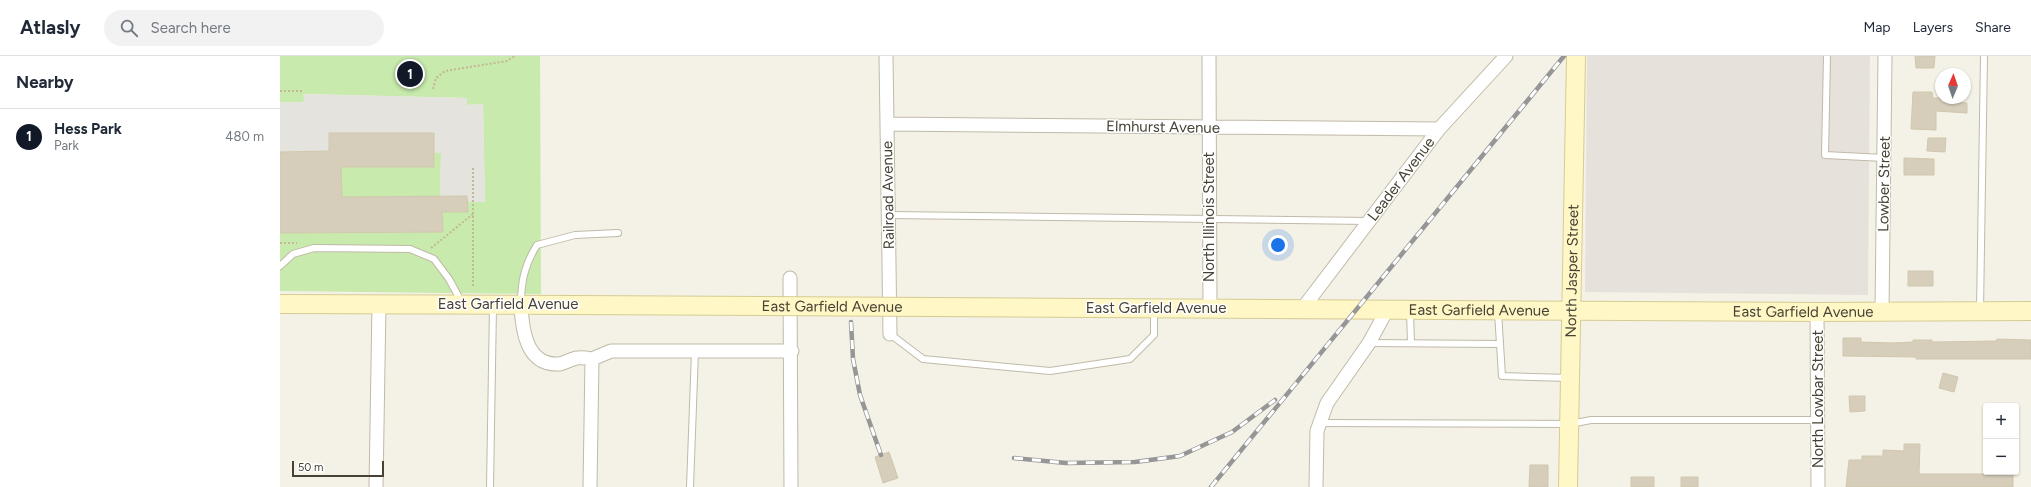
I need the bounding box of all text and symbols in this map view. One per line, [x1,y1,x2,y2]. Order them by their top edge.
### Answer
search box [104,10,384,46]
text: Atlasly [20,16,80,39]
icon: search [118,17,140,39]
text: Search here [150,19,231,37]
text: Map [1863,19,1891,36]
text: Layers [1913,19,1953,36]
text: Share [1975,19,2011,36]
pin: 1 [397,59,423,89]
north arrow [1935,68,1971,104]
text: Nearby [16,72,74,92]
street label: Elmhurst Avenue [1106,117,1220,137]
text: Hess Park [54,120,122,138]
text: 1 [26,129,32,144]
text: 480 m [225,129,264,144]
street label: Leader Avenue [1364,134,1438,224]
street label: Lowber Street [1874,136,1894,232]
text: Park [54,138,79,153]
street label: Railroad Avenue [878,141,898,249]
street label: North Illinois Street [1200,151,1218,282]
street label: North Jasper Street [1562,204,1582,338]
your location [1268,235,1288,255]
street label: East Garfield Avenue [438,295,578,313]
street label: East Garfield Avenue [761,297,903,316]
street label: East Garfield Avenue [1086,299,1226,317]
street label: East Garfield Avenue [1408,301,1550,320]
street label: East Garfield Avenue [1732,303,1873,321]
street label: North Lowbar Street [1809,329,1827,468]
map controls [1983,403,2019,475]
button: + [1983,403,2019,439]
button: − [1983,439,2019,475]
scale bar [292,459,384,478]
text: 50 m [298,461,323,474]

